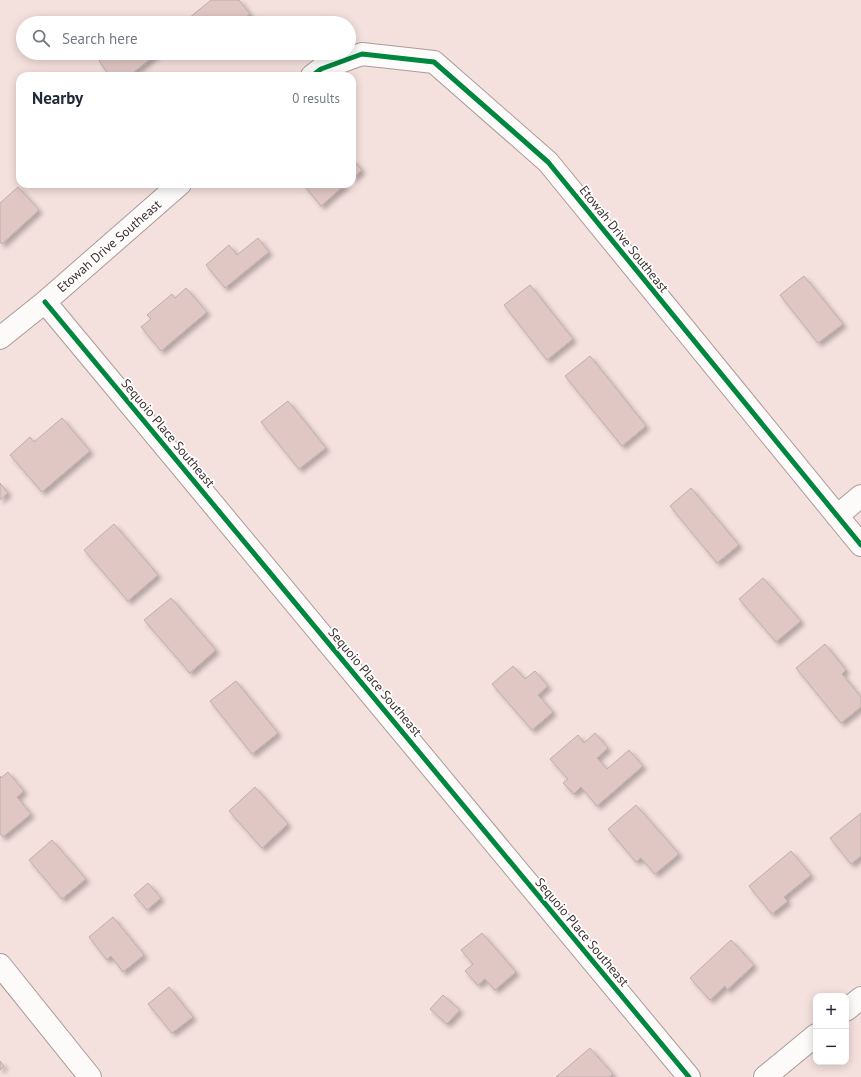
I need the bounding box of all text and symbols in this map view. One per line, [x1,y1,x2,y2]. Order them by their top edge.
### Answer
search box [16,16,356,60]
icon: search [30,27,52,49]
text: Search here [62,29,138,48]
text: Nearby [32,87,83,109]
text: 0 results [292,90,340,107]
street label: Etowah Drive Southeast [576,182,673,296]
street label: Etowah Drive Southeast [53,196,165,296]
street label: Sequoio Place Southeast [118,375,219,491]
street label: Sequoio Place Southeast [325,624,426,740]
street label: Sequoio Place Southeast [532,874,633,990]
map controls [813,993,849,1065]
button: + [813,993,849,1029]
button: − [813,1029,849,1065]

